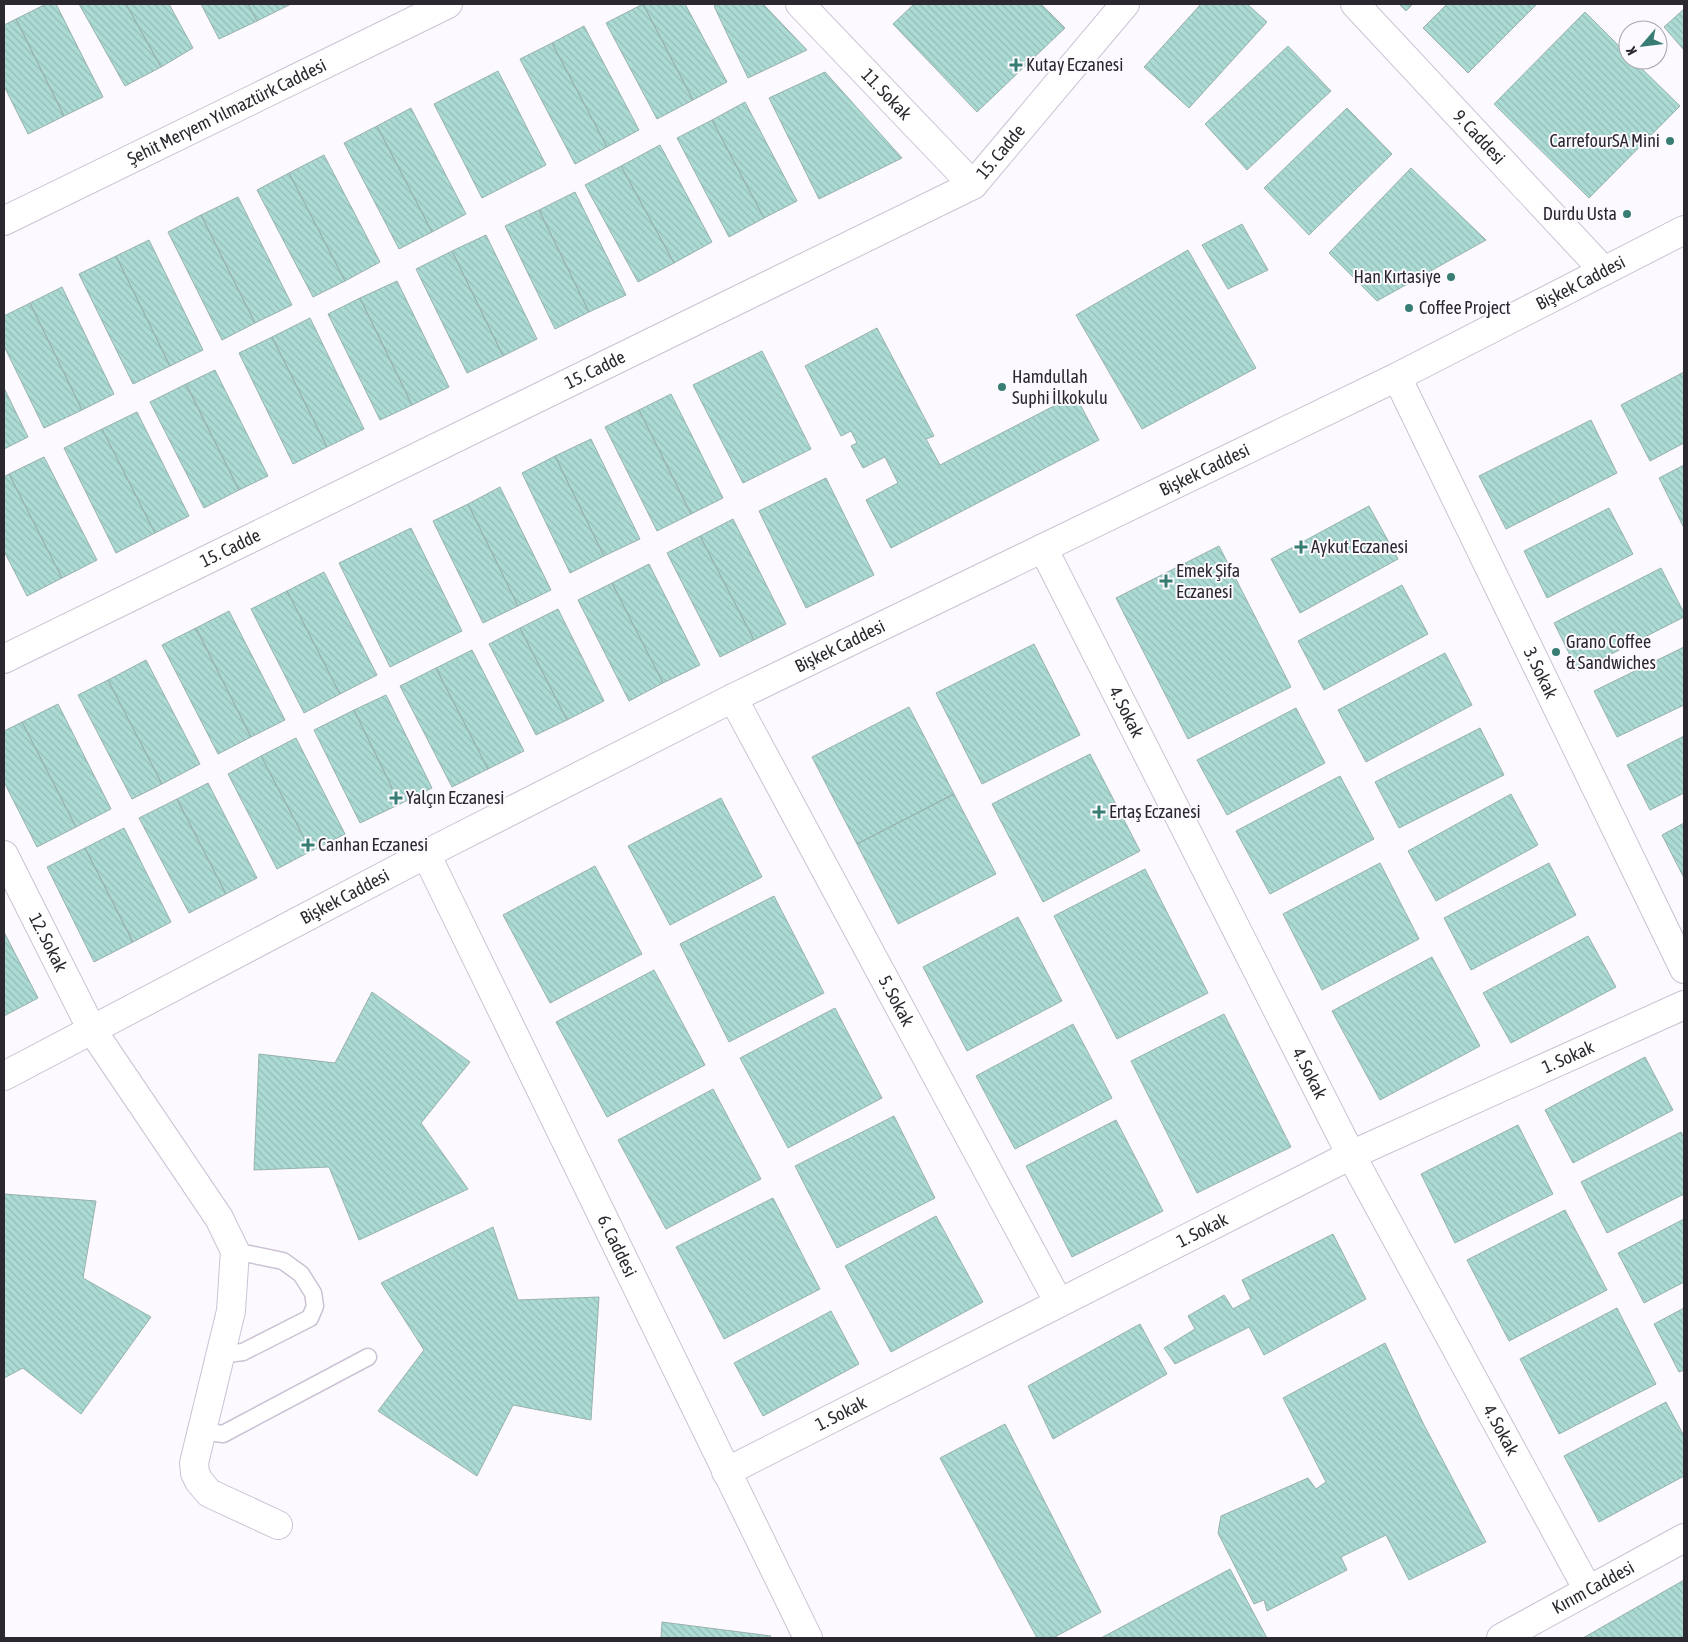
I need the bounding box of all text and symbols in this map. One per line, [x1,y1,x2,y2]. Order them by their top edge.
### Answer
north arrow [1618,20,1668,70]
text: K [1623,44,1640,58]
street label: Şehit Meryem Yılmaztürk Caddesi [124,54,329,169]
place label: Kutay Eczanesi [1026,54,1123,75]
marker: Kutay Eczanesi [1010,59,1022,71]
street label: 11. Sokak [857,64,916,124]
street label: 9. Caddesi [1449,105,1510,168]
street label: 15. Cadde [972,120,1029,183]
place label: CarrefourSA Mini [1549,130,1660,151]
marker: CarrefourSA Mini [1664,135,1676,147]
place label: Durdu Usta [1543,203,1617,224]
marker: Durdu Usta [1621,208,1633,220]
street label: Bişkek Caddesi [1532,251,1629,314]
place label: Han Kırtasiye [1353,266,1441,287]
marker: Han Kırtasiye [1445,271,1457,283]
place label: Coffee Project [1419,297,1511,318]
marker: Coffee Project [1403,302,1415,314]
street label: 15. Cadde [561,346,628,393]
place label: Hamdullah Suphi İlkokulu [1012,366,1108,408]
marker: Hamdullah Suphi İlkokulu [996,381,1008,393]
street label: Bişkek Caddesi [1156,439,1253,500]
street label: 15. Cadde [197,524,264,571]
place label: Aykut Eczanesi [1311,536,1408,557]
marker: Aykut Eczanesi [1295,541,1307,553]
place label: Emek Şifa Eczanesi [1176,560,1240,602]
marker: Emek Şifa Eczanesi [1160,575,1172,587]
street label: Bişkek Caddesi [791,615,888,677]
place label: Grano Coffee & Sandwiches [1566,631,1656,673]
street label: 3. Sokak [1520,644,1562,702]
marker: Grano Coffee & Sandwiches [1550,646,1562,658]
street label: 4. Sokak [1105,683,1148,741]
place label: Yalçın Eczanesi [406,787,504,808]
marker: Yalçın Eczanesi [390,792,402,804]
place label: Ertaş Eczanesi [1109,801,1201,822]
marker: Ertaş Eczanesi [1093,806,1105,818]
place label: Canhan Eczanesi [318,834,428,855]
marker: Canhan Eczanesi [302,839,314,851]
street label: Bişkek Caddesi [296,864,393,928]
street label: 12. Sokak [25,910,72,975]
street label: 5. Sokak [874,972,919,1030]
street label: 1. Sokak [1539,1036,1597,1077]
street label: 4. Sokak [1288,1044,1332,1102]
street label: 1. Sokak [1173,1208,1231,1252]
street label: 6. Caddesi [593,1211,641,1280]
street label: 1. Sokak [812,1391,870,1435]
street label: 4. Sokak [1479,1401,1524,1459]
street label: Kırım Caddesi [1548,1556,1637,1618]

